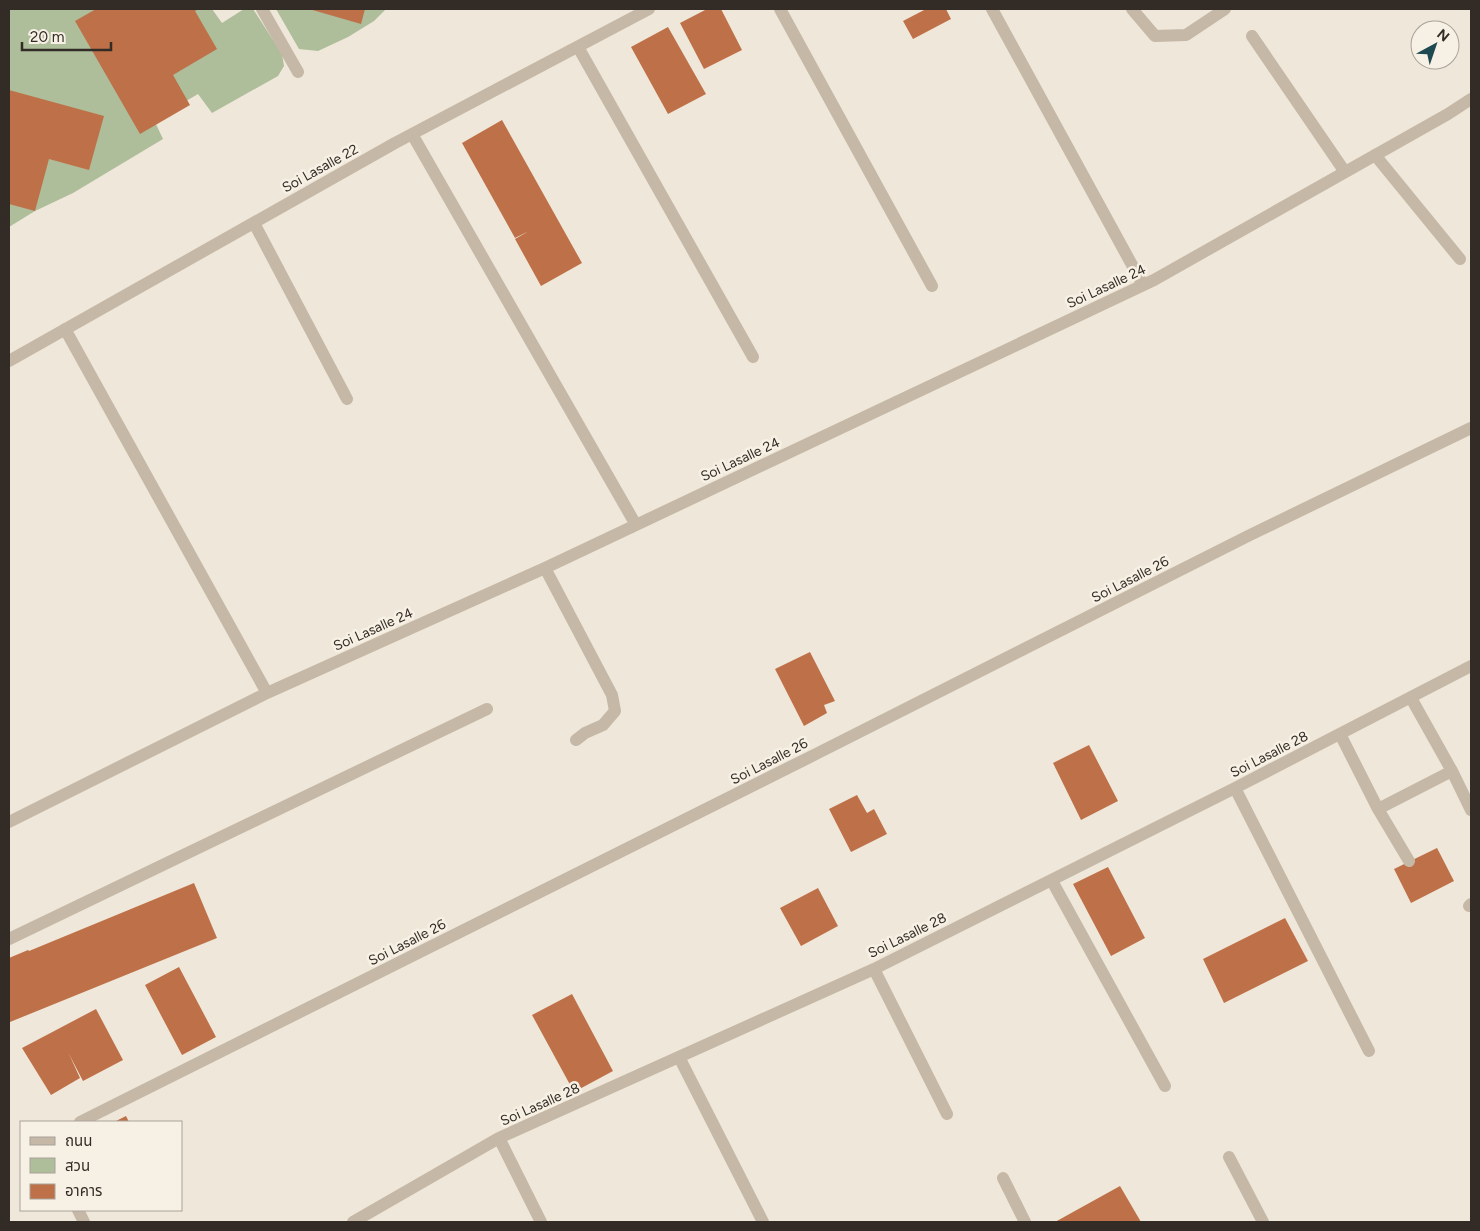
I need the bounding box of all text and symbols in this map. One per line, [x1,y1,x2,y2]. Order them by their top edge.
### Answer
scale bar [22,20,111,52]
north arrow [1410,20,1460,70]
text: N [1433,25,1453,45]
text: 20 m [30,28,64,46]
street label: Soi Lasalle 22 [279,141,361,196]
street label: Soi Lasalle 24 [1064,261,1149,312]
street label: Soi Lasalle 24 [698,434,783,485]
street label: Soi Lasalle 26 [1089,553,1172,606]
street label: Soi Lasalle 24 [331,604,416,655]
street label: Soi Lasalle 28 [1227,728,1311,781]
street label: Soi Lasalle 26 [728,735,811,788]
street label: Soi Lasalle 28 [865,909,949,962]
street label: Soi Lasalle 26 [366,916,449,969]
street label: Soi Lasalle 28 [498,1079,583,1130]
legend [20,1121,182,1211]
text: ถนน [65,1132,92,1150]
text: สวน [65,1157,90,1175]
text: อาคาร [65,1182,102,1200]

